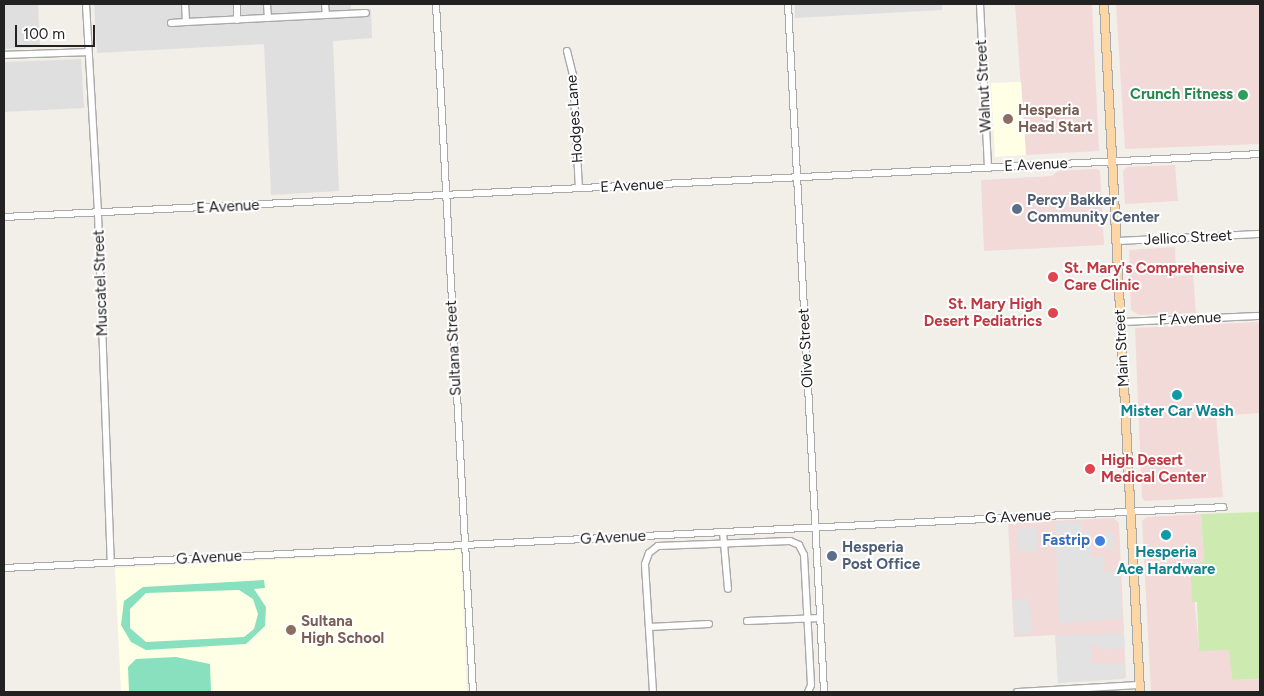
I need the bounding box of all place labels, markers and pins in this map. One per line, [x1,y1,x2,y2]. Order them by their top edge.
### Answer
place label: Crunch Fitness [1130,86,1233,104]
marker: Crunch Fitness [1237,89,1249,101]
place label: Hesperia Head Start [1018,101,1093,136]
marker: Hesperia Head Start [1002,113,1014,125]
place label: Percy Bakker Community Center [1027,191,1160,226]
marker: Percy Bakker Community Center [1011,203,1023,215]
place label: St. Mary's Comprehensive Care Clinic [1064,259,1244,294]
marker: St. Mary's Comprehensive Care Clinic [1046,270,1060,284]
place label: St. Mary High Desert Pediatrics [924,295,1042,330]
marker: St. Mary High Desert Pediatrics [1046,306,1060,320]
marker: Mister Car Wash [1171,389,1183,401]
place label: Mister Car Wash [1120,403,1234,421]
place label: High Desert Medical Center [1101,451,1206,486]
marker: High Desert Medical Center [1083,462,1097,476]
marker: Hesperia Ace Hardware [1160,529,1172,541]
place label: Fastrip [1042,532,1090,550]
marker: Fastrip [1094,535,1106,547]
place label: Hesperia Post Office [842,538,920,573]
place label: Hesperia Ace Hardware [1117,543,1215,578]
marker: Hesperia Post Office [826,550,838,562]
place label: Sultana High School [301,612,384,647]
marker: Sultana High School [285,624,297,636]

